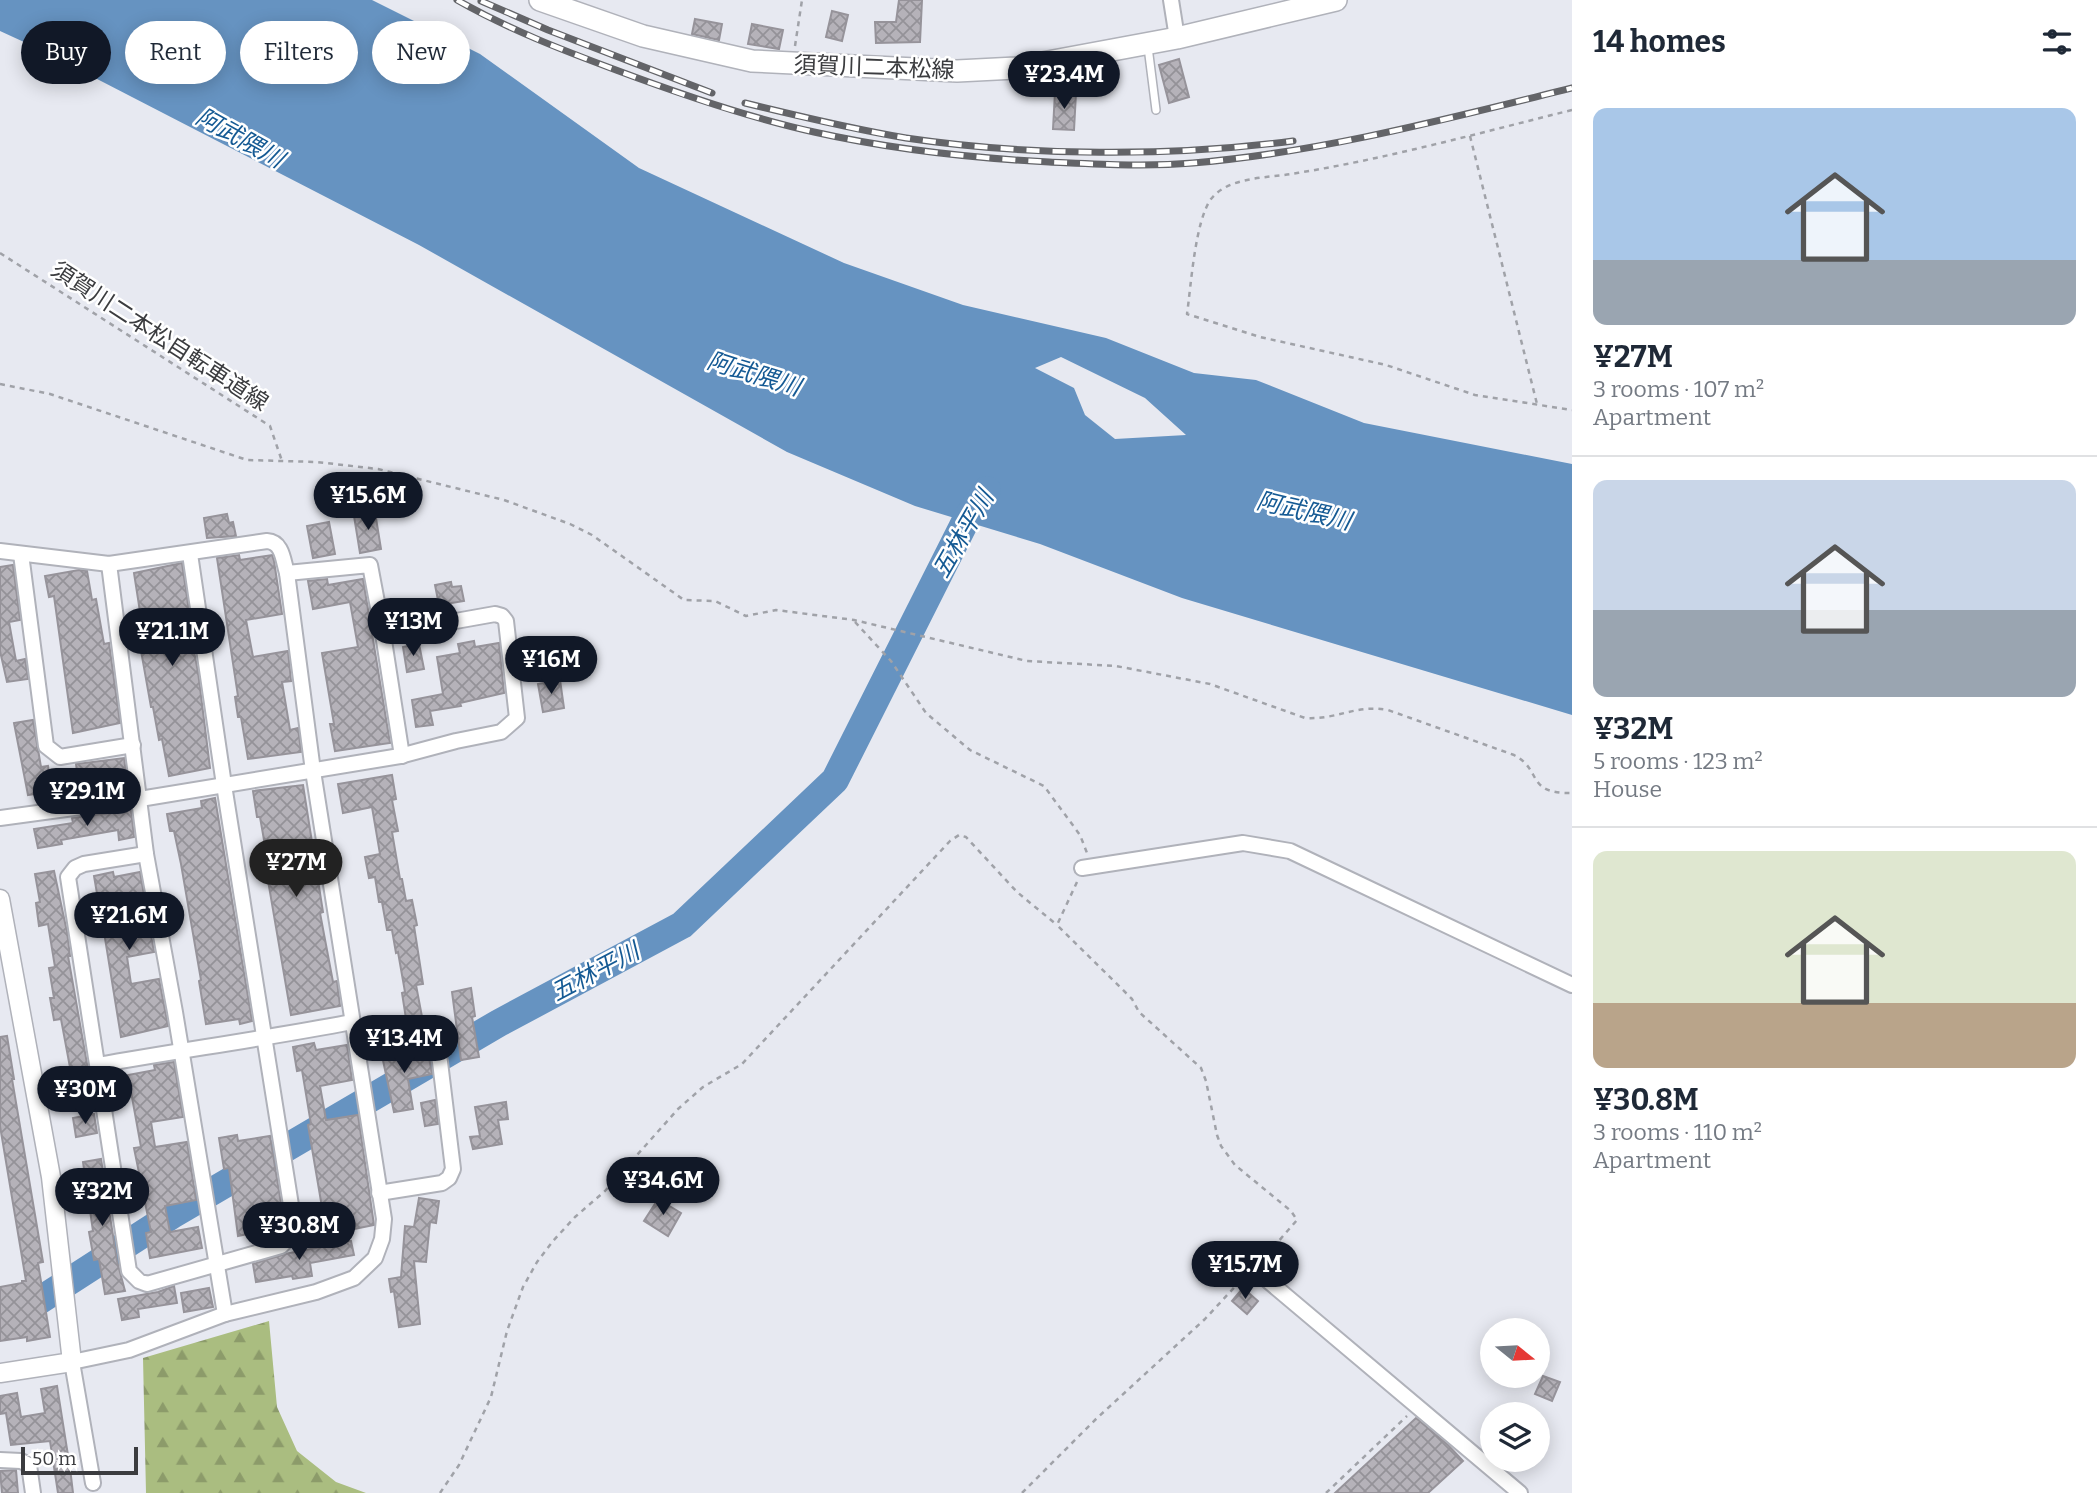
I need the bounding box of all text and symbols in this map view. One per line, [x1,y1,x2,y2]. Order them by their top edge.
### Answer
chip: Buy [21,21,111,84]
chip: Rent [125,21,226,84]
chip: Filters [240,21,358,84]
chip: New [372,21,470,84]
icon: filters [2038,23,2076,61]
text: 14 homes [1593,24,1726,60]
street label: 須賀川二本松線 [793,50,955,84]
pin: ¥23.4M [1007,52,1121,111]
text: ¥23.4M [1024,60,1104,88]
water label: 阿武隈川 [191,102,291,175]
icon: home [1772,154,1898,280]
street label: 須賀川二本松自転車道線 [46,255,274,417]
text: ¥27M [1593,339,1673,375]
water label: 阿武隈川 [704,347,807,402]
text: 3 rooms · 107 m² [1593,375,1764,403]
text: Apartment [1593,403,1711,431]
pin: ¥15.6M [311,472,425,532]
text: ¥15.6M [330,481,406,509]
water label: 五林平川 [927,483,1001,583]
water label: 阿武隈川 [1254,487,1357,536]
icon: home [1772,526,1898,652]
pin: ¥13M [372,598,454,658]
text: ¥13M [384,607,442,635]
pin: ¥21.1M [115,608,229,668]
text: ¥21.1M [135,617,209,645]
pin: ¥16M [510,636,592,696]
text: ¥16M [521,645,581,673]
text: ¥32M [1593,711,1673,747]
text: 5 rooms · 123 m² [1593,747,1763,775]
pin: ¥29.1M [30,768,144,828]
text: House [1593,775,1662,803]
text: ¥29.1M [49,777,125,805]
pin: ¥27M [255,839,337,899]
text: ¥27M [265,848,327,876]
pin: ¥21.6M [72,892,186,952]
icon: home [1772,897,1898,1023]
text: ¥21.6M [90,901,168,929]
water label: 五林平川 [546,936,647,1007]
pin: ¥13.4M [347,1016,461,1075]
text: ¥13.4M [365,1024,443,1052]
pin: ¥30M [44,1066,126,1126]
text: ¥30M [53,1075,117,1103]
text: ¥30.8M [1593,1082,1699,1118]
text: 3 rooms · 110 m² [1593,1118,1762,1146]
text: Apartment [1593,1146,1711,1174]
pin: ¥34.6M [606,1158,720,1217]
text: ¥34.6M [622,1166,704,1194]
pin: ¥32M [61,1168,143,1228]
text: ¥32M [71,1177,133,1205]
pin: ¥30.8M [242,1202,356,1262]
text: ¥30.8M [259,1211,339,1239]
pin: ¥15.7M [1188,1242,1302,1301]
text: ¥15.7M [1208,1250,1282,1278]
north arrow [1480,1318,1550,1388]
map controls [1480,1318,1550,1472]
button: layers [1480,1402,1550,1472]
scale bar [21,1444,138,1476]
text: 50 m [32,1447,76,1470]

